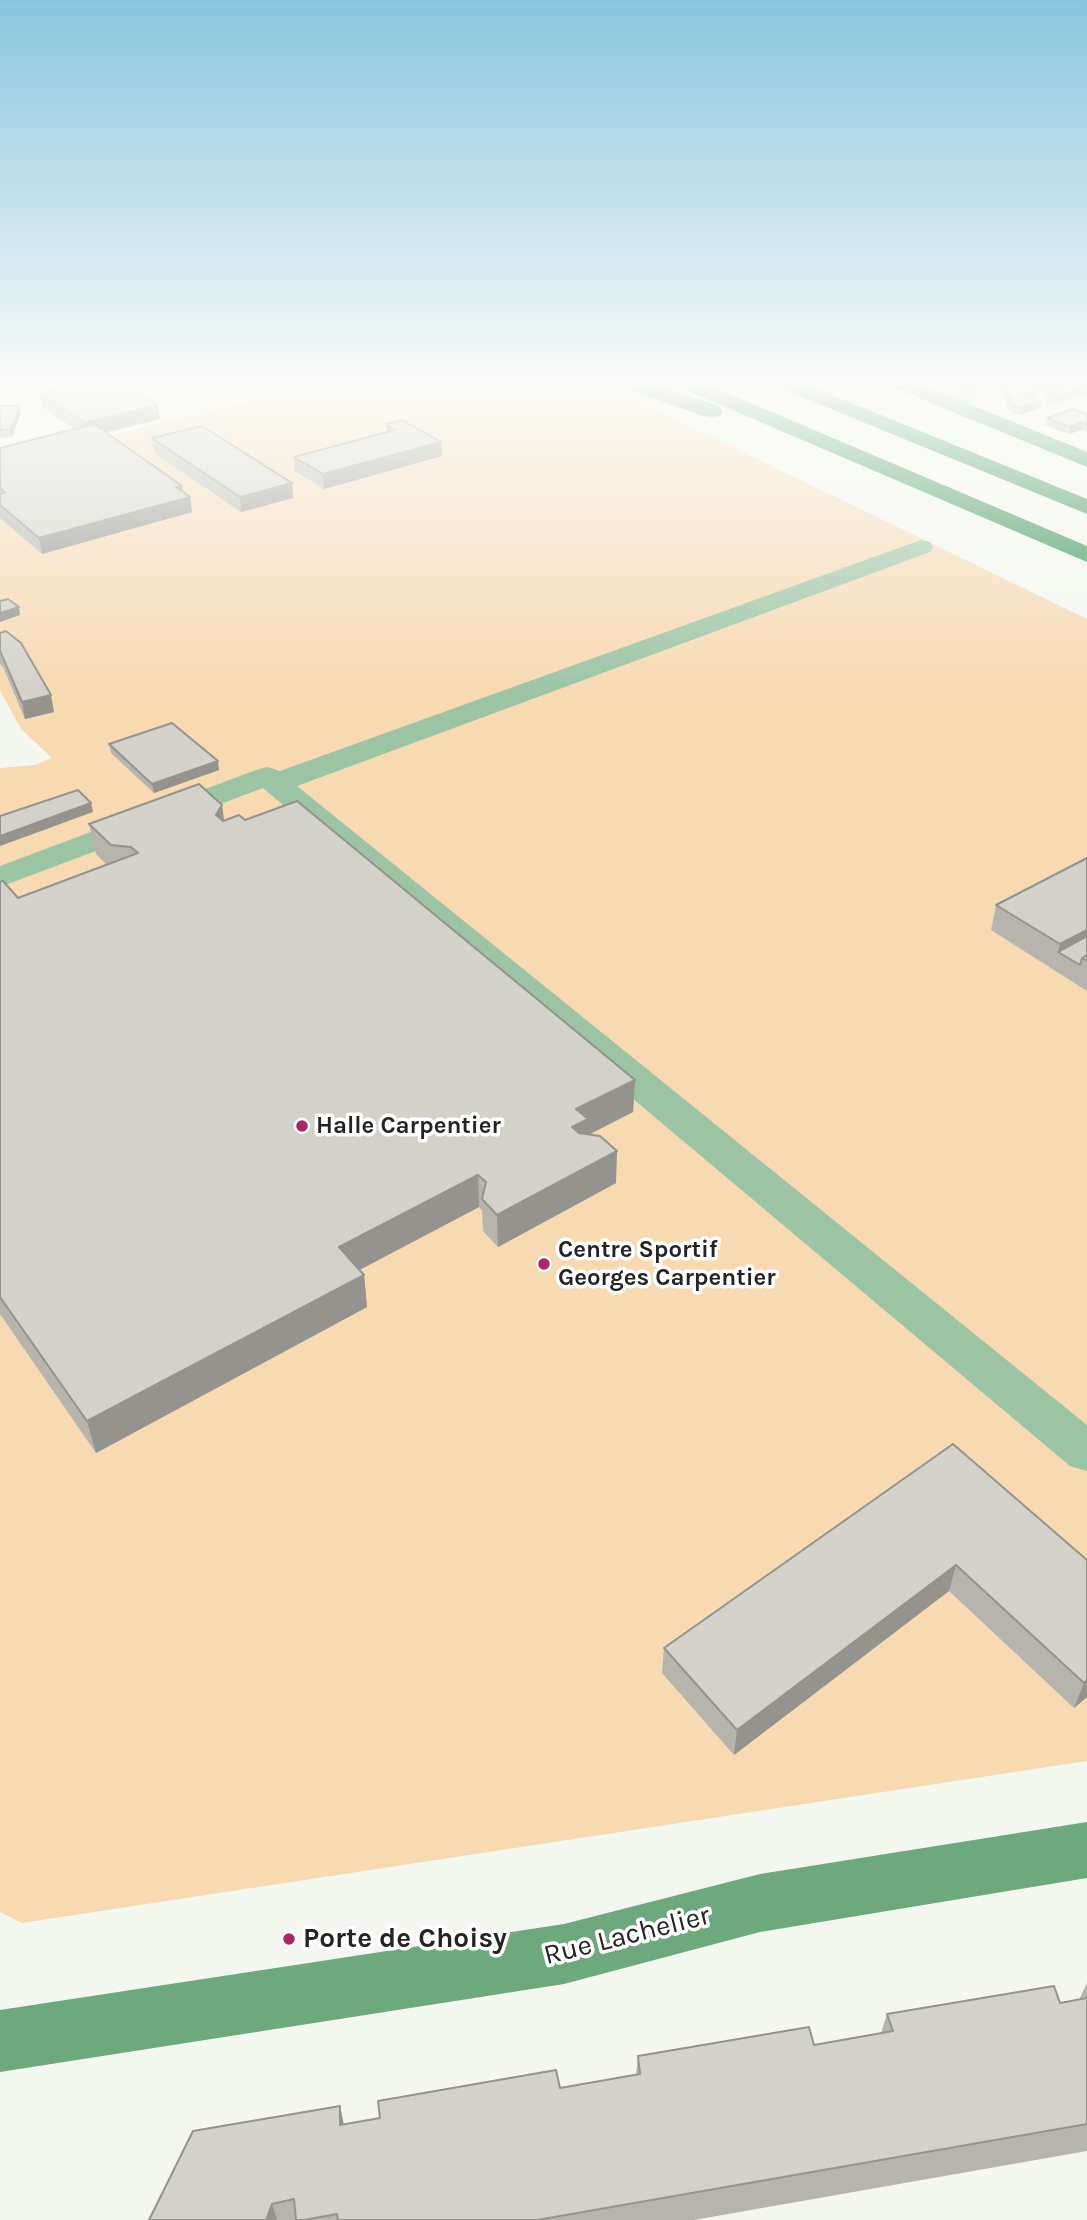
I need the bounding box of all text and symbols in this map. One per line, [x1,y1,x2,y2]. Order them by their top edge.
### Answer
place label: Halle Carpentier [316,1112,501,1140]
marker: Halle Carpentier [294,1118,310,1134]
place label: Centre Sportif Georges Carpentier [558,1236,776,1292]
marker: Centre Sportif Georges Carpentier [536,1256,552,1272]
street label: Rue Lachelier [540,1899,714,1973]
place label: Porte de Choisy [303,1922,507,1956]
marker: Porte de Choisy [281,1931,297,1947]

